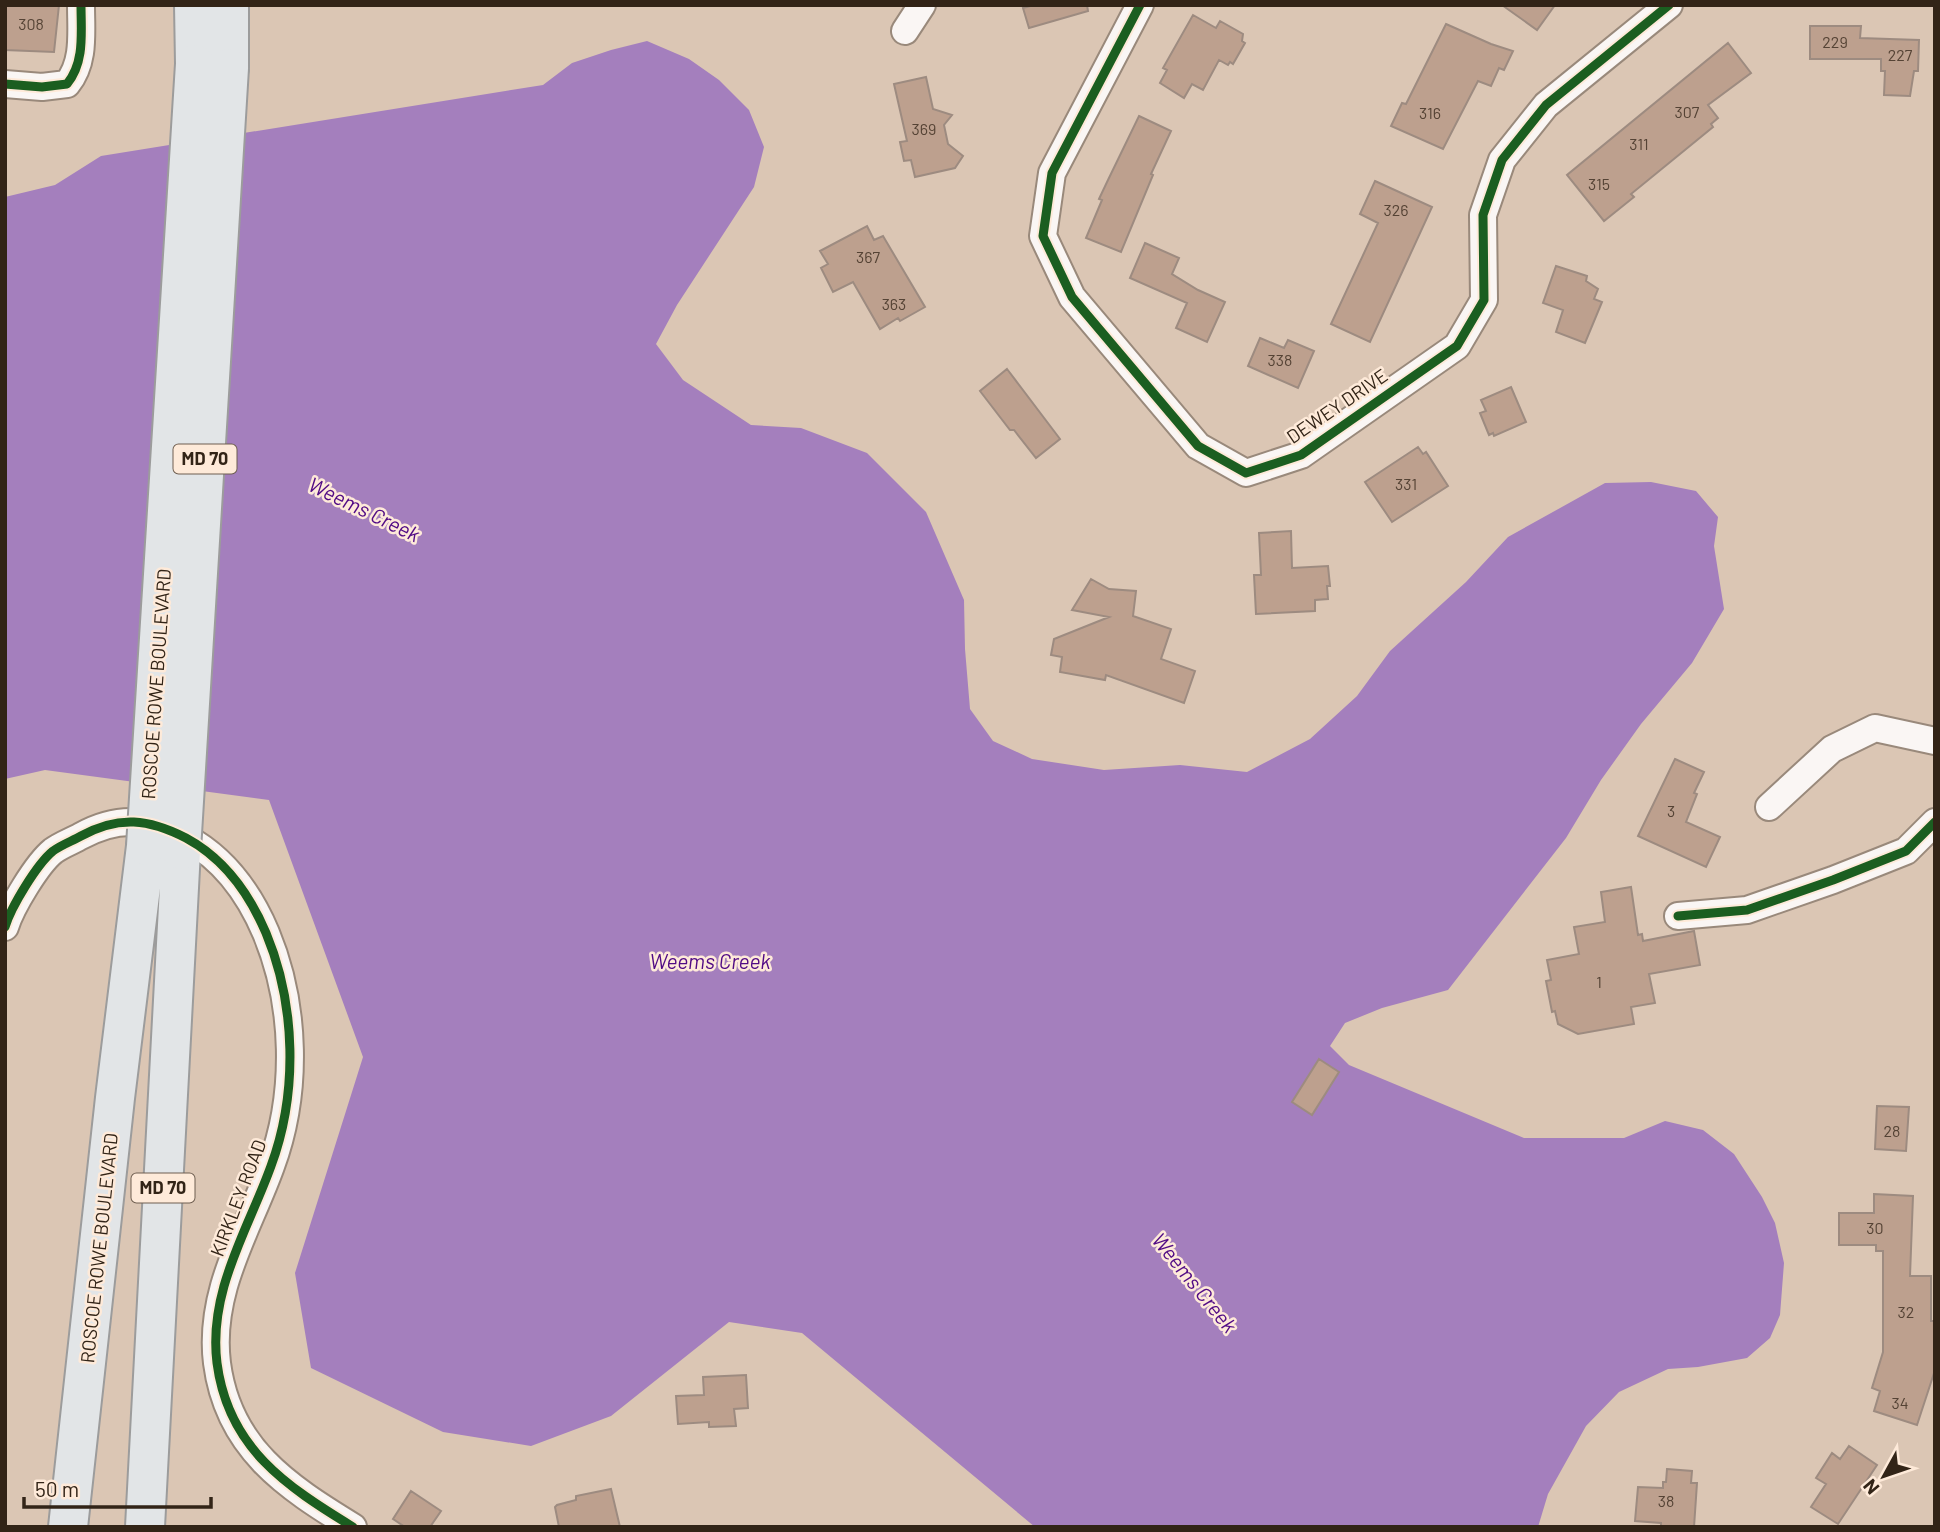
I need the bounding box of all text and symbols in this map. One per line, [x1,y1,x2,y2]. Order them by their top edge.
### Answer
house number: 308 [18,14,44,33]
house number: 229 [1822,32,1848,51]
house number: 227 [1888,45,1913,64]
house number: 307 [1675,102,1700,121]
house number: 316 [1419,103,1441,122]
house number: 369 [912,119,936,138]
house number: 311 [1629,134,1649,153]
house number: 315 [1588,174,1610,193]
house number: 326 [1383,200,1409,219]
house number: 367 [856,247,880,266]
house number: 363 [882,294,906,313]
house number: 338 [1268,350,1292,369]
street label: DEWEY DRIVE [1282,363,1392,448]
road number: MD 70 [174,444,236,474]
water label: Weems Creek [305,471,425,547]
house number: 331 [1395,474,1417,493]
street label: ROSCOE ROWE BOULEVARD [136,568,175,800]
house number: 3 [1667,801,1675,820]
water label: Weems Creek [650,948,771,973]
house number: 1 [1596,972,1602,991]
house number: 28 [1884,1121,1900,1140]
street label: ROSCOE ROWE BOULEVARD [75,1132,122,1364]
street label: KIRKLEY ROAD [205,1136,270,1260]
road number: MD 70 [132,1174,194,1203]
house number: 30 [1866,1218,1884,1237]
water label: Weems Creek [1147,1227,1243,1338]
house number: 32 [1898,1302,1914,1321]
house number: 34 [1891,1393,1909,1412]
north arrow [1849,1441,1919,1511]
scale bar [24,1466,212,1510]
text: N [1858,1475,1883,1499]
text: 50 m [35,1476,79,1501]
house number: 38 [1658,1491,1674,1510]

